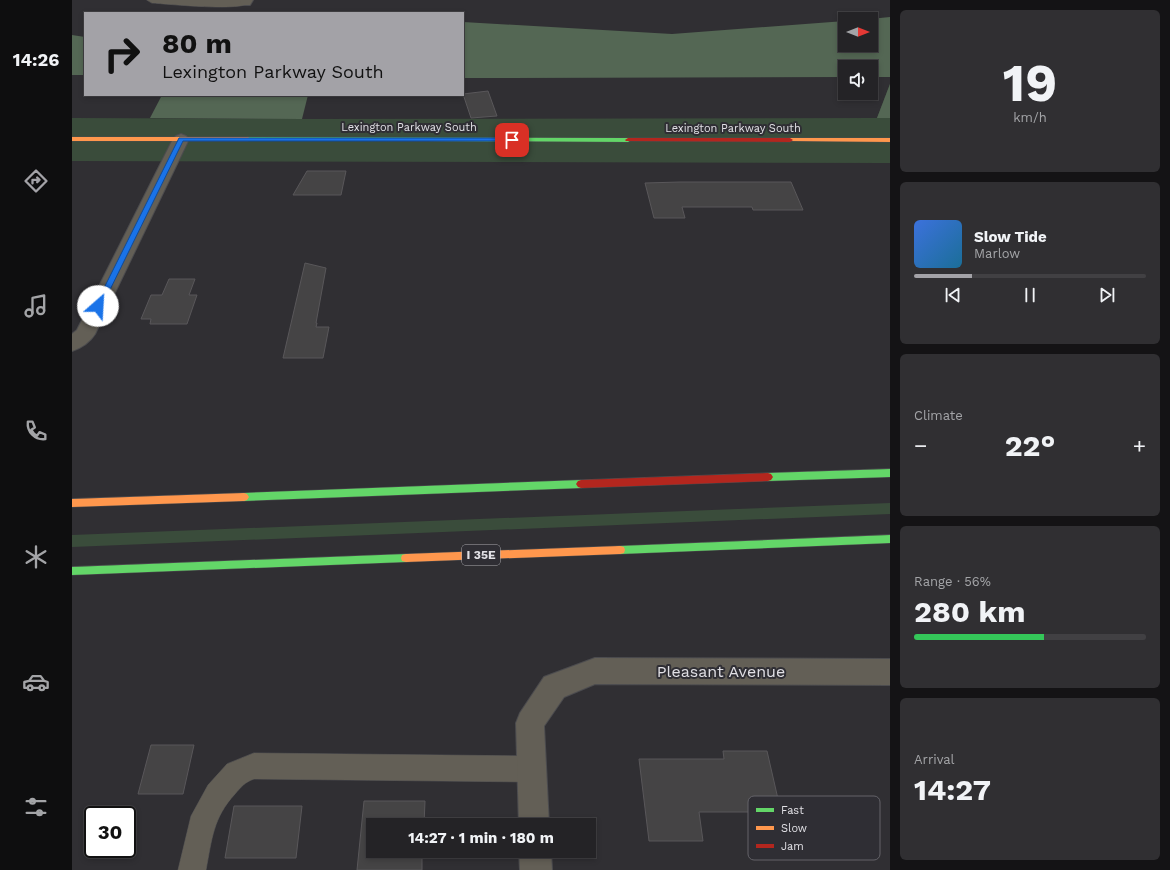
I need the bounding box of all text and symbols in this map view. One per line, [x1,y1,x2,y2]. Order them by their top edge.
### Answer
north arrow [838,12,878,52]
map controls [838,12,878,100]
text: 80 m [162,27,232,60]
icon: right [96,28,148,80]
text: 14:26 [13,49,59,70]
text: 19 [1003,53,1057,114]
button: sound [838,60,878,100]
text: Lexington Parkway South [162,61,384,82]
text: km/h [1013,110,1047,125]
street label: Lexington Parkway South [341,121,477,134]
street label: Lexington Parkway South [665,122,801,135]
pin [495,123,529,157]
icon: arrive [501,129,523,151]
icon: directions [22,167,50,195]
text: Slow Tide [974,228,1047,246]
text: Marlow [974,246,1020,261]
icon: previous [942,284,964,306]
icon: pause [1019,284,1041,306]
icon: next [1096,284,1118,306]
position arrow [77,285,119,327]
icon: music [22,292,50,320]
text: Climate [914,408,963,423]
icon: phone [22,417,50,445]
text: 22° [1005,428,1055,463]
text: − [914,433,927,458]
text: + [1133,433,1146,458]
icon: climate [22,543,50,571]
road number: I 35E [462,545,500,565]
text: Range · 56% [914,574,991,589]
text: 280 km [914,594,1025,629]
street label: Pleasant Avenue [657,662,785,681]
icon: car [22,668,50,696]
text: Arrival [914,752,955,767]
text: 14:27 [914,772,991,807]
icon: filters [22,793,50,821]
legend [748,796,880,860]
text: Fast [781,804,804,817]
speed limit sign: 30 [84,806,136,858]
text: Slow [781,822,807,835]
text: 14:27 · 1 min · 180 m [408,829,554,847]
text: Jam [781,840,804,853]

